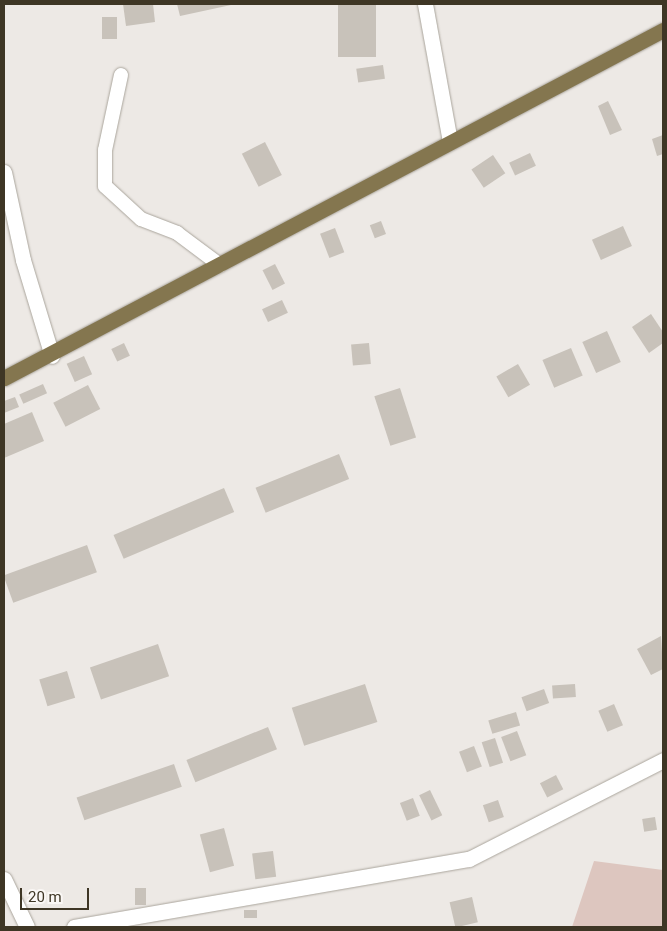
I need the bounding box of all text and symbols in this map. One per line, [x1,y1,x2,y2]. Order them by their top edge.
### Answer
scale bar [22,878,91,910]
text: 20 m [28,888,62,906]

